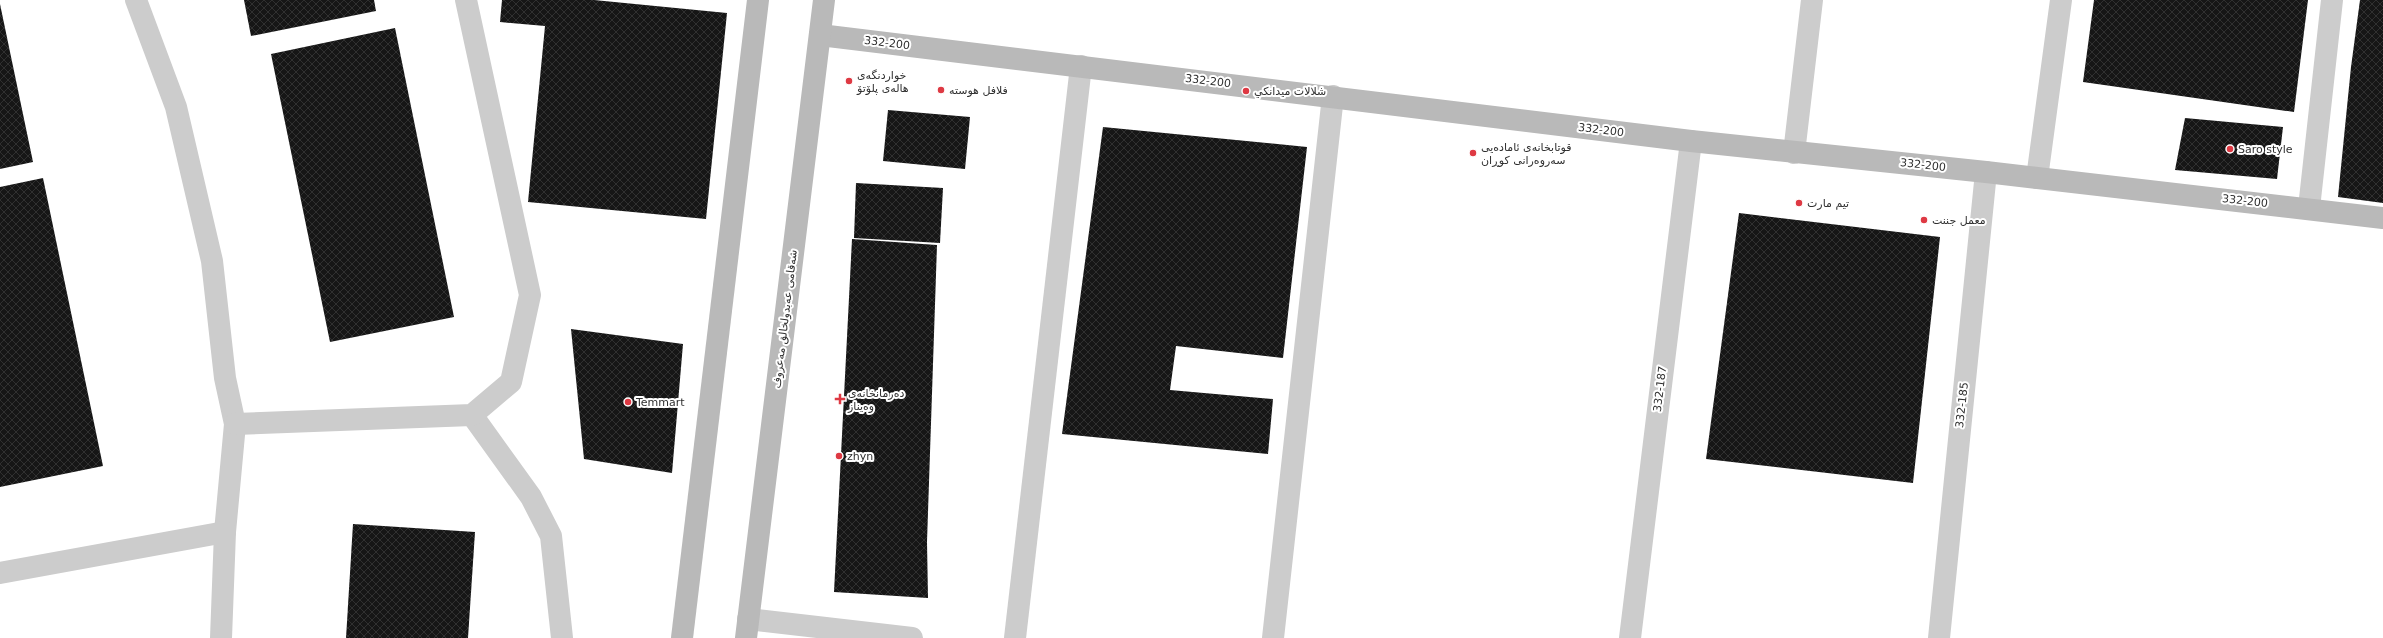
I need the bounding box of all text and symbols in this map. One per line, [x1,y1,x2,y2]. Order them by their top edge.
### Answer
street label: 332-200 [863,34,911,52]
place label: خواردنگەی هالەی پلۆتۆ [856,69,909,95]
street label: 332-200 [1184,72,1232,90]
marker: خواردنگەی هالەی پلۆتۆ [844,76,854,86]
place label: فلافل هوسته [949,84,1008,97]
marker: فلافل هوسته [936,85,946,95]
place label: شلالات ميدانكي [1254,85,1326,98]
marker: شلالات ميدانكي [1241,86,1251,96]
street label: 332-200 [1577,121,1625,139]
place label: قوتابخانەی ئامادەیی سەروەرانی کوڕان [1481,141,1571,167]
place label: Saro style [2238,143,2293,156]
marker: Saro style [2225,144,2235,154]
marker: قوتابخانەی ئامادەیی سەروەرانی کوڕان [1468,148,1478,158]
street label: 332-200 [1899,156,1947,174]
street label: 332-200 [2221,192,2269,210]
place label: تيم مارت [1807,197,1849,210]
marker: تيم مارت [1794,198,1804,208]
place label: معمل جننت [1932,214,1986,227]
marker: معمل جننت [1919,215,1929,225]
street label: شەقامی عەبدولخالق مەعروف [770,249,801,389]
street label: 332-187 [1651,365,1669,413]
street label: 332-185 [1953,381,1971,429]
place label: دەرمانخانەی وەیناز [847,387,904,413]
marker: دەرمانخانەی وەیناز [835,394,845,404]
place label: Temmart [635,396,685,409]
marker: Temmart [623,397,633,407]
place label: zhyn [847,450,873,463]
marker: zhyn [834,451,844,461]

